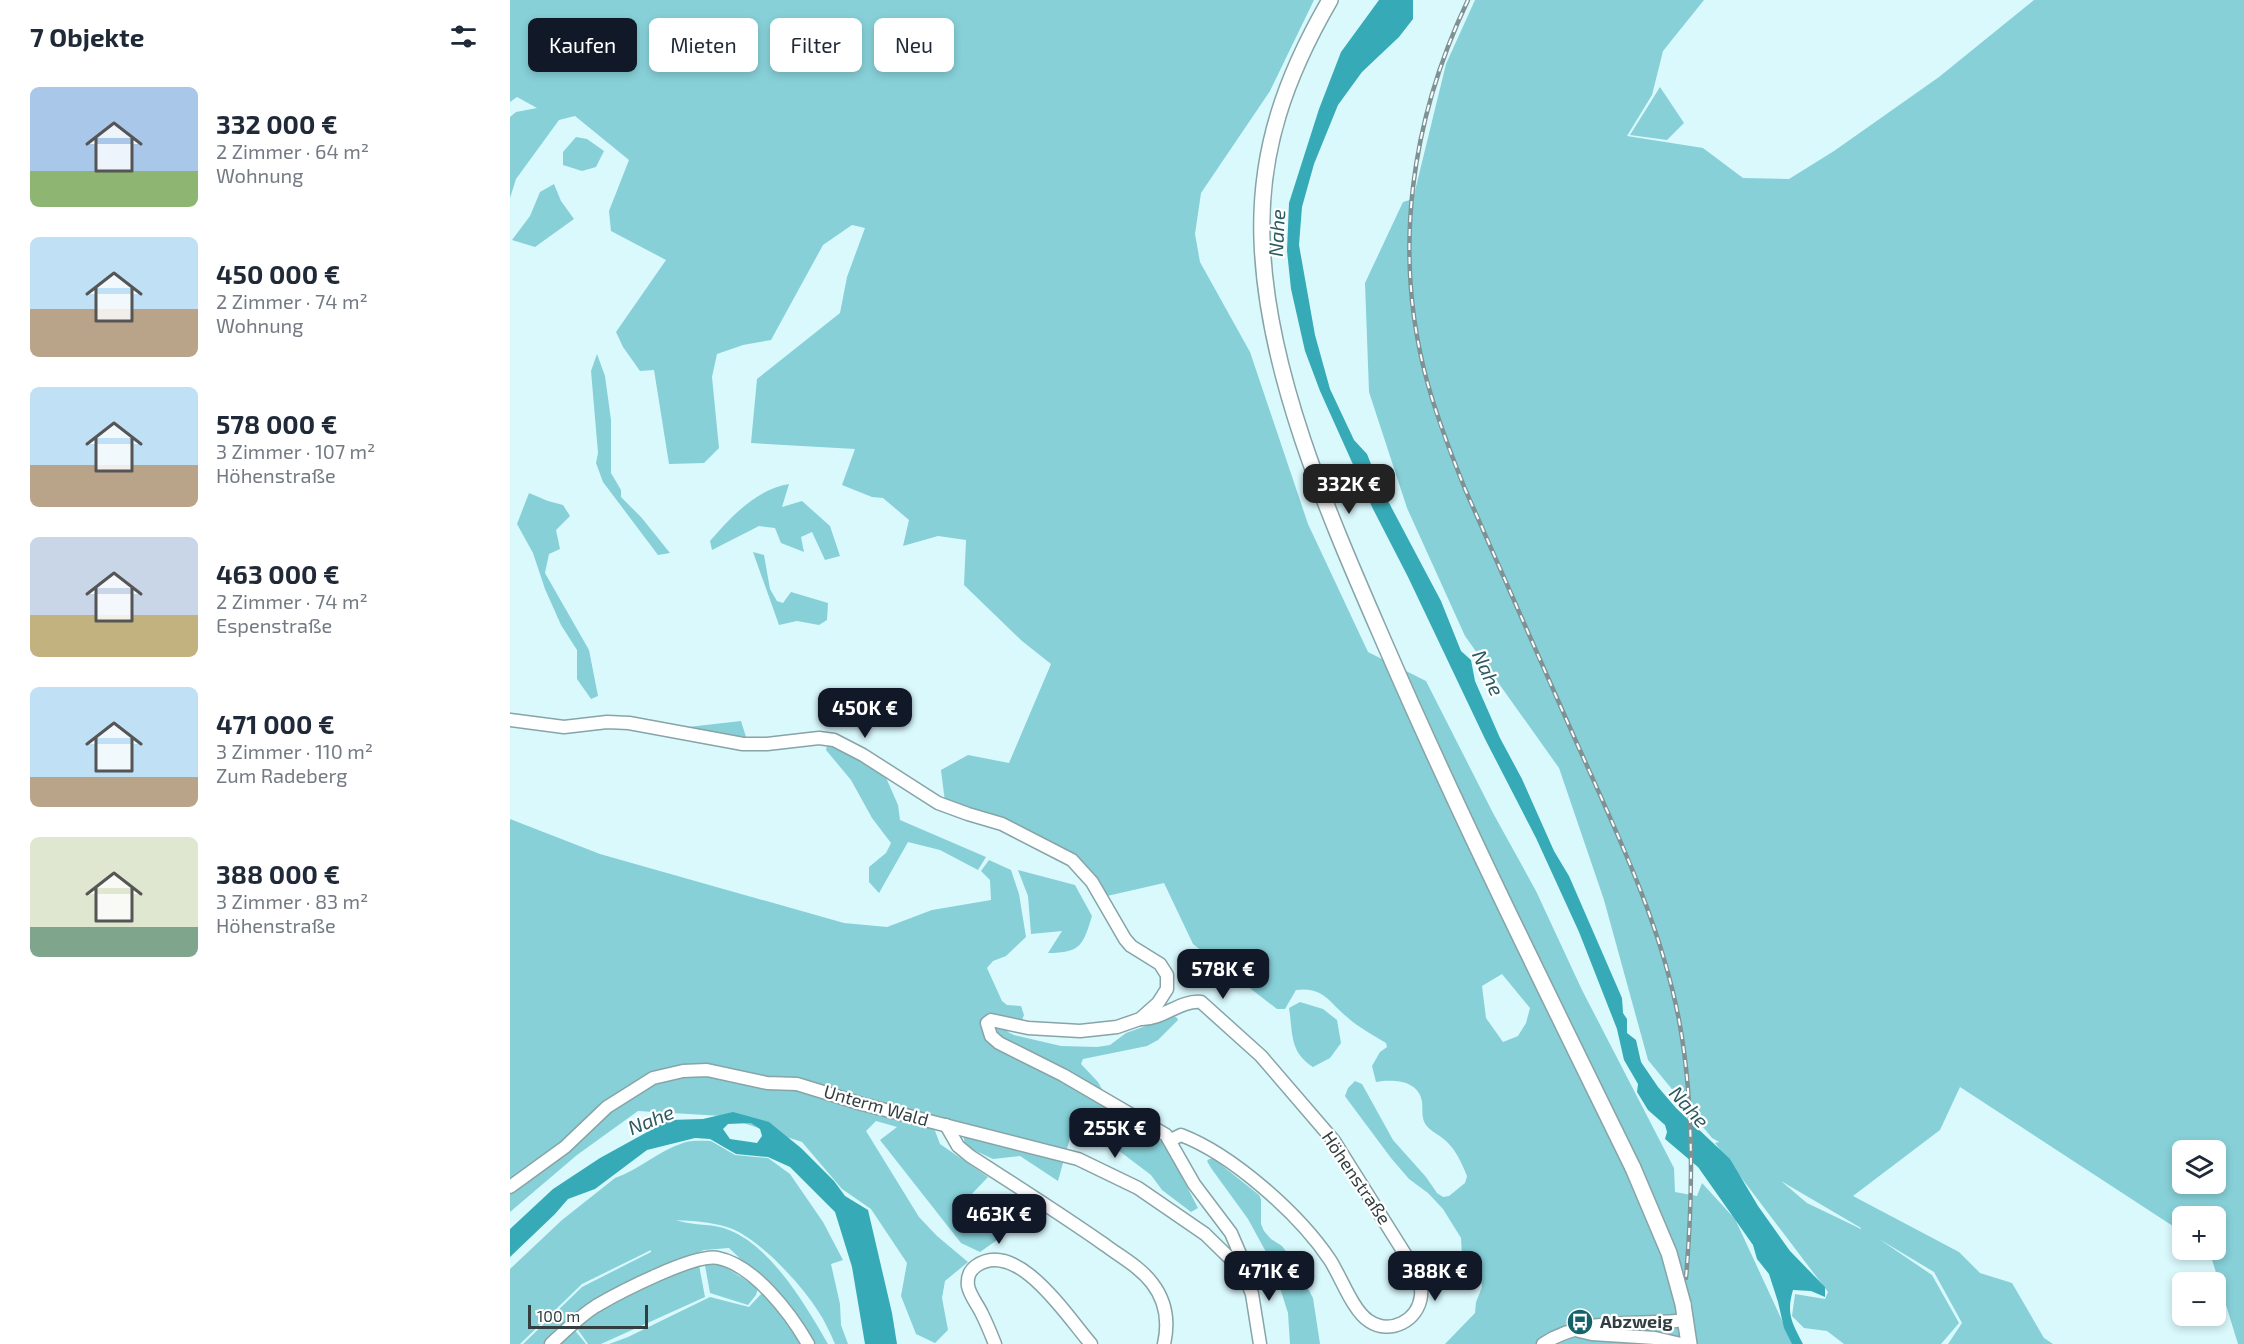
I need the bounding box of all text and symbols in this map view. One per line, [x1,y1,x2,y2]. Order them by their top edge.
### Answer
chip: Kaufen [528,18,637,72]
chip: Mieten [649,18,758,72]
chip: Filter [770,18,862,72]
chip: Neu [874,18,954,72]
icon: filters [447,20,480,53]
text: 7 Objekte [30,21,144,52]
text: 332 000 € [216,108,338,139]
icon: home [78,111,150,183]
text: 2 Zimmer · 64 m² [216,139,369,163]
text: Wohnung [216,163,303,187]
water label: Nahe [1263,208,1289,257]
text: 450 000 € [216,258,340,289]
icon: home [78,261,150,333]
text: 2 Zimmer · 74 m² [216,289,368,313]
text: Wohnung [216,313,303,337]
text: 578 000 € [216,408,337,439]
icon: home [78,411,150,483]
text: 3 Zimmer · 107 m² [216,439,375,463]
text: Höhenstraße [216,463,336,487]
pin: 332K € [1300,464,1398,515]
text: 332K € [1317,471,1381,495]
text: 463 000 € [216,558,340,589]
icon: home [78,561,150,633]
text: 2 Zimmer · 74 m² [216,589,368,613]
text: Espenstraße [216,613,332,637]
water label: Nahe [1468,646,1510,700]
pin: 450K € [816,688,914,739]
text: 450K € [832,695,898,719]
text: 471 000 € [216,708,335,739]
icon: home [78,711,150,783]
text: 3 Zimmer · 110 m² [216,739,373,763]
text: Zum Radeberg [216,763,347,787]
text: 388 000 € [216,858,340,889]
icon: home [78,861,150,933]
text: 3 Zimmer · 83 m² [216,889,368,913]
text: Höhenstraße [216,913,336,937]
pin: 578K € [1174,949,1272,1000]
text: 578K € [1191,956,1255,980]
street label: Unterm Wald [821,1080,931,1131]
water label: Nahe [1665,1081,1715,1132]
water label: Nahe [624,1099,678,1139]
pin: 255K € [1066,1108,1164,1159]
text: 255K € [1083,1115,1147,1139]
street label: Höhenstraße [1318,1127,1396,1228]
map controls [2172,1140,2226,1326]
button: layers [2172,1140,2226,1194]
pin: 463K € [950,1194,1048,1245]
text: 463K € [966,1201,1032,1225]
button: + [2172,1206,2226,1260]
pin: 471K € [1220,1251,1318,1302]
pin: 388K € [1386,1251,1484,1302]
text: 471K € [1238,1258,1300,1282]
text: 388K € [1402,1258,1468,1282]
button: − [2172,1272,2226,1326]
scale bar [528,1302,648,1330]
text: 100 m [537,1306,580,1325]
bus stop icon: Abzweig [1565,1307,1595,1337]
place label: Abzweig [1600,1310,1673,1332]

